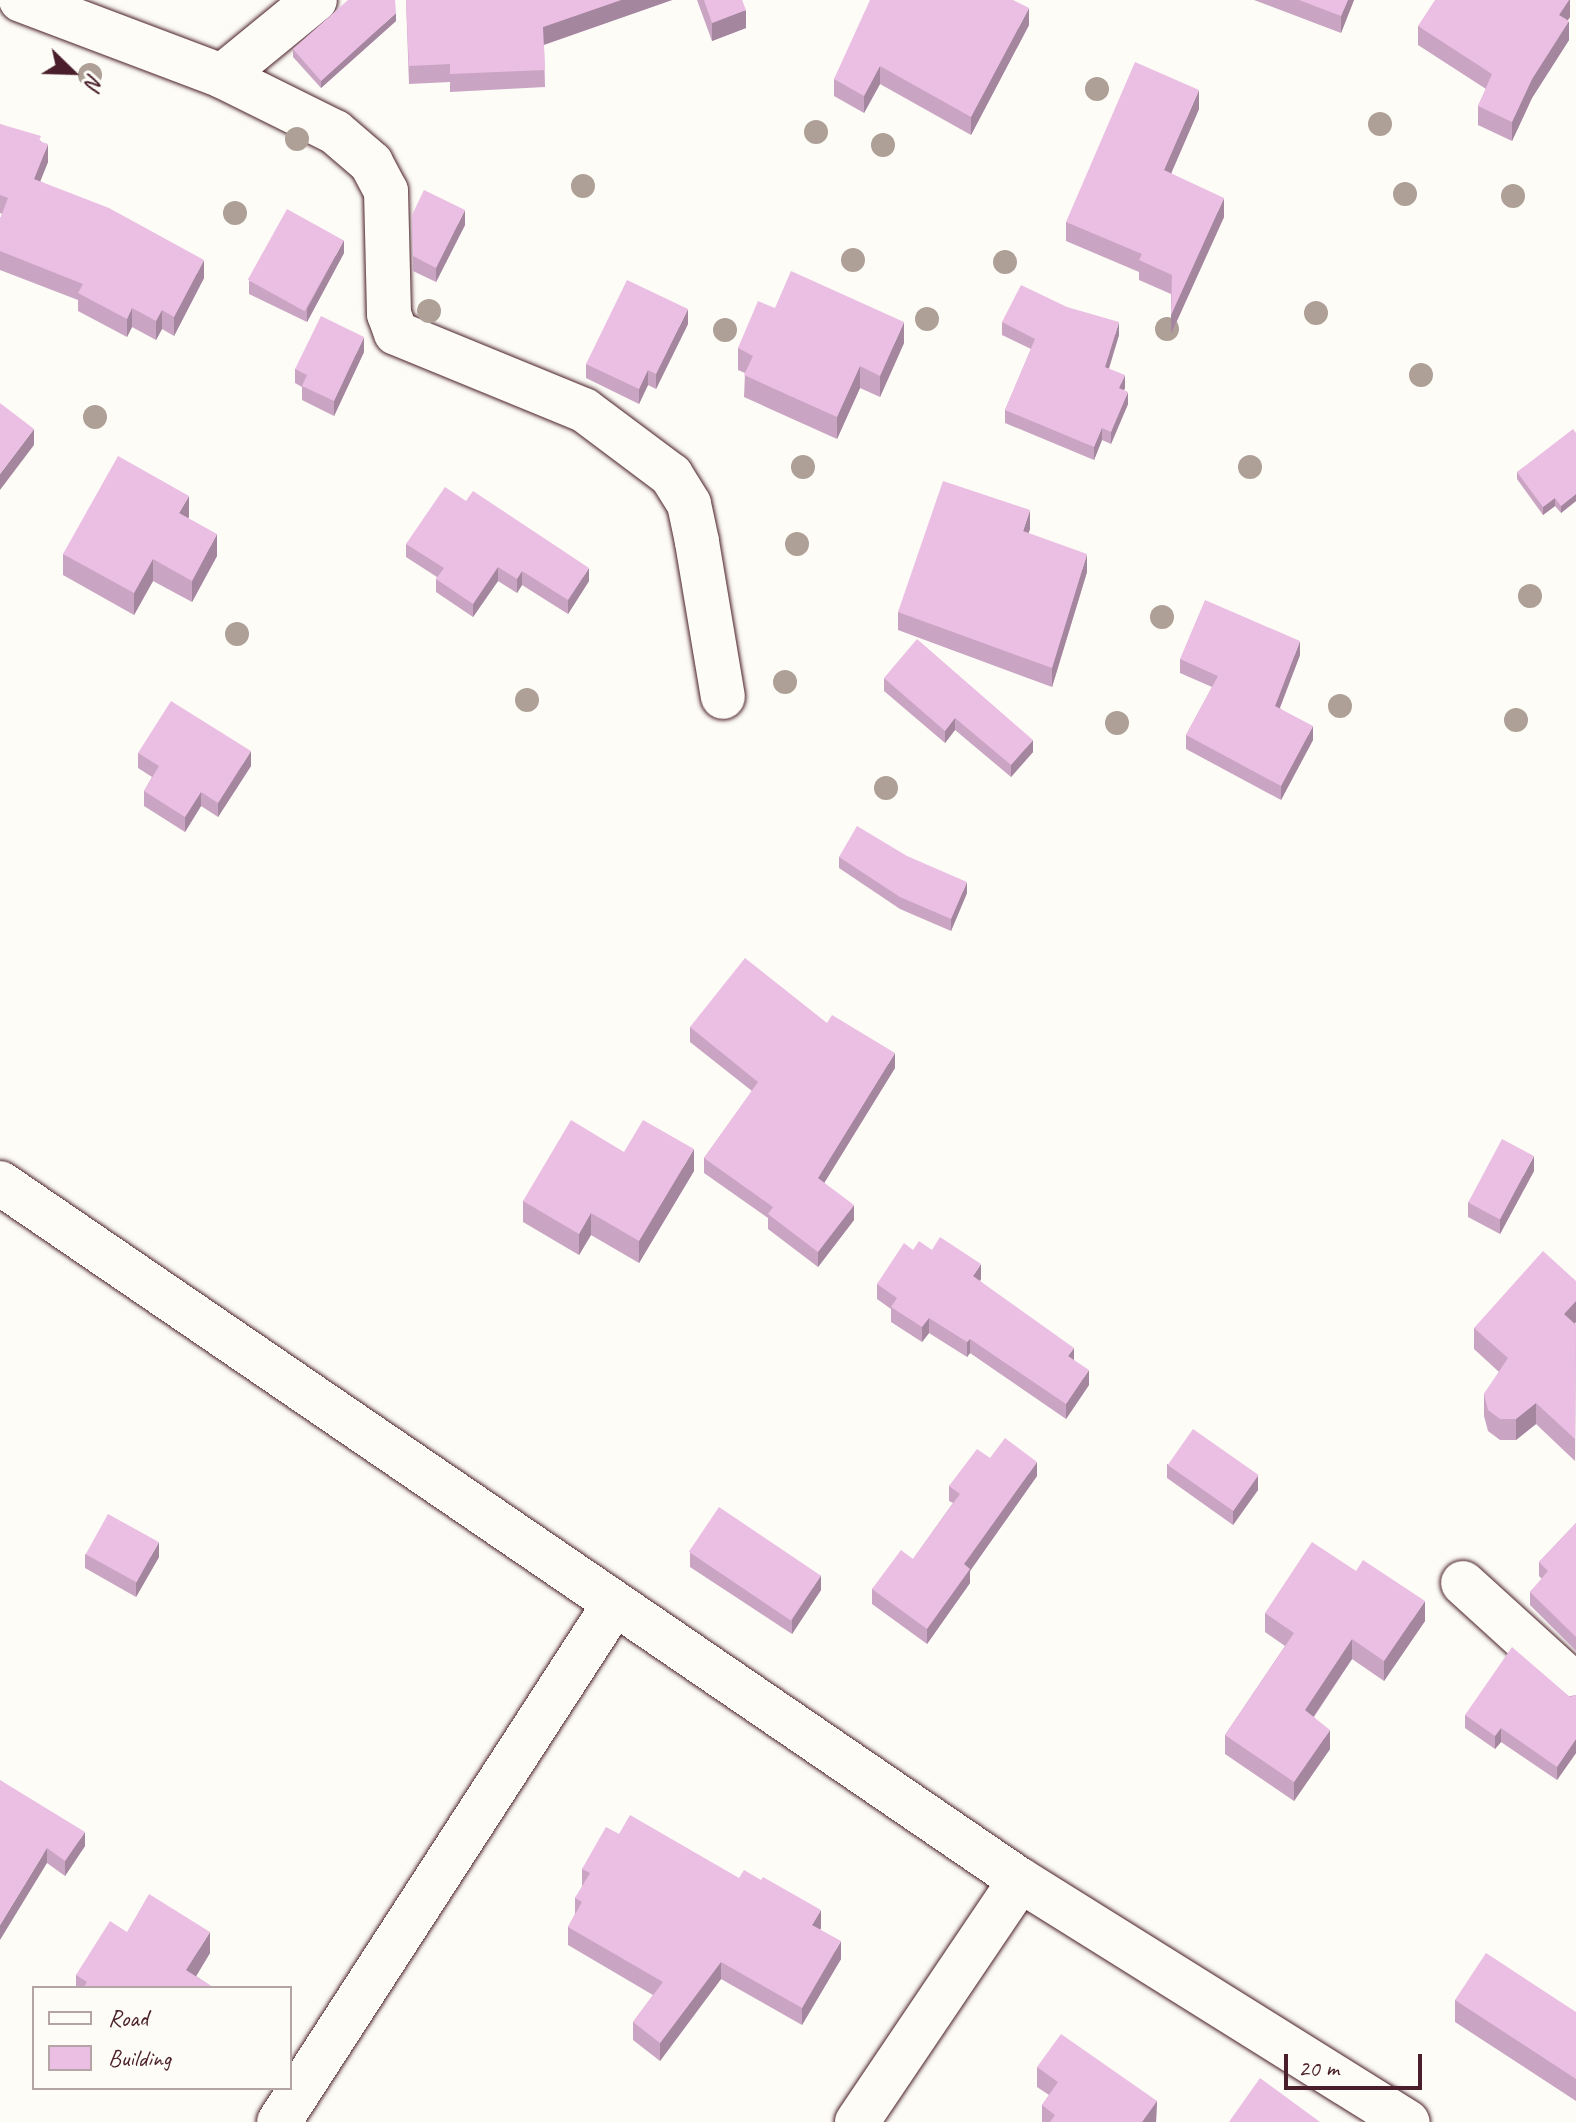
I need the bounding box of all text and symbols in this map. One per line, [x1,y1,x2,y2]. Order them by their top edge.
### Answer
north arrow [32,32,112,112]
text: N [79,70,110,93]
legend [32,1986,292,2090]
text: Road [108,2003,148,2033]
scale bar [1288,2038,1426,2088]
text: Building [108,2043,171,2073]
text: 20 m [1298,2053,1339,2083]

